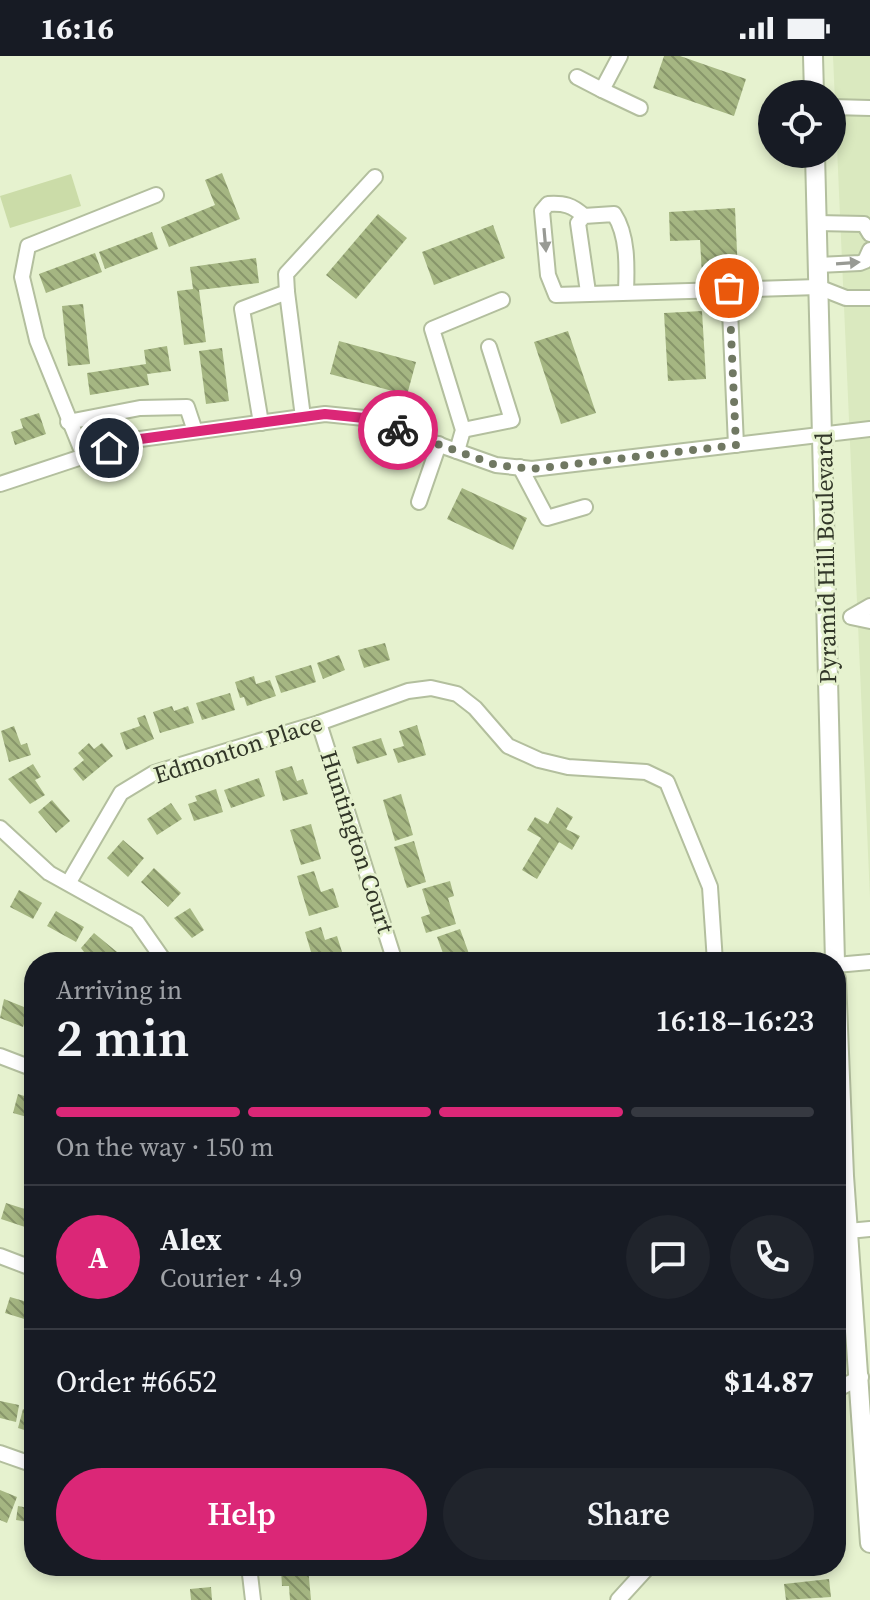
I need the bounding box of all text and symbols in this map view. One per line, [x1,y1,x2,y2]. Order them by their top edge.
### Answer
text: 16:16 [40,8,114,49]
map controls [758,80,846,168]
button: locate [758,80,846,168]
one-way arrow [539,228,552,253]
pin [695,254,763,322]
one-way arrow [836,256,861,269]
icon: bag [707,266,751,310]
courier [358,390,438,470]
icon: bike [376,408,420,452]
pin [75,414,143,482]
icon: home [87,426,131,470]
street label: Pyramid Hill Boulevard [807,432,844,684]
street label: Edmonton Place [149,706,326,791]
street label: Huntington Court [312,746,403,938]
text: Arriving in [56,972,182,1008]
text: 16:18–16:23 [655,1000,814,1041]
text: 2 min [56,1002,189,1073]
text: On the way · 150 m [56,1129,274,1165]
button: chat [626,1215,710,1299]
button: phone [730,1215,814,1299]
text: Alex [160,1219,222,1260]
text: A [88,1237,108,1278]
text: Courier · 4.9 [160,1260,302,1296]
text: Order #6652 [56,1361,217,1402]
text: $14.87 [724,1361,814,1402]
button: Help [56,1468,427,1560]
button: Share [443,1468,814,1560]

